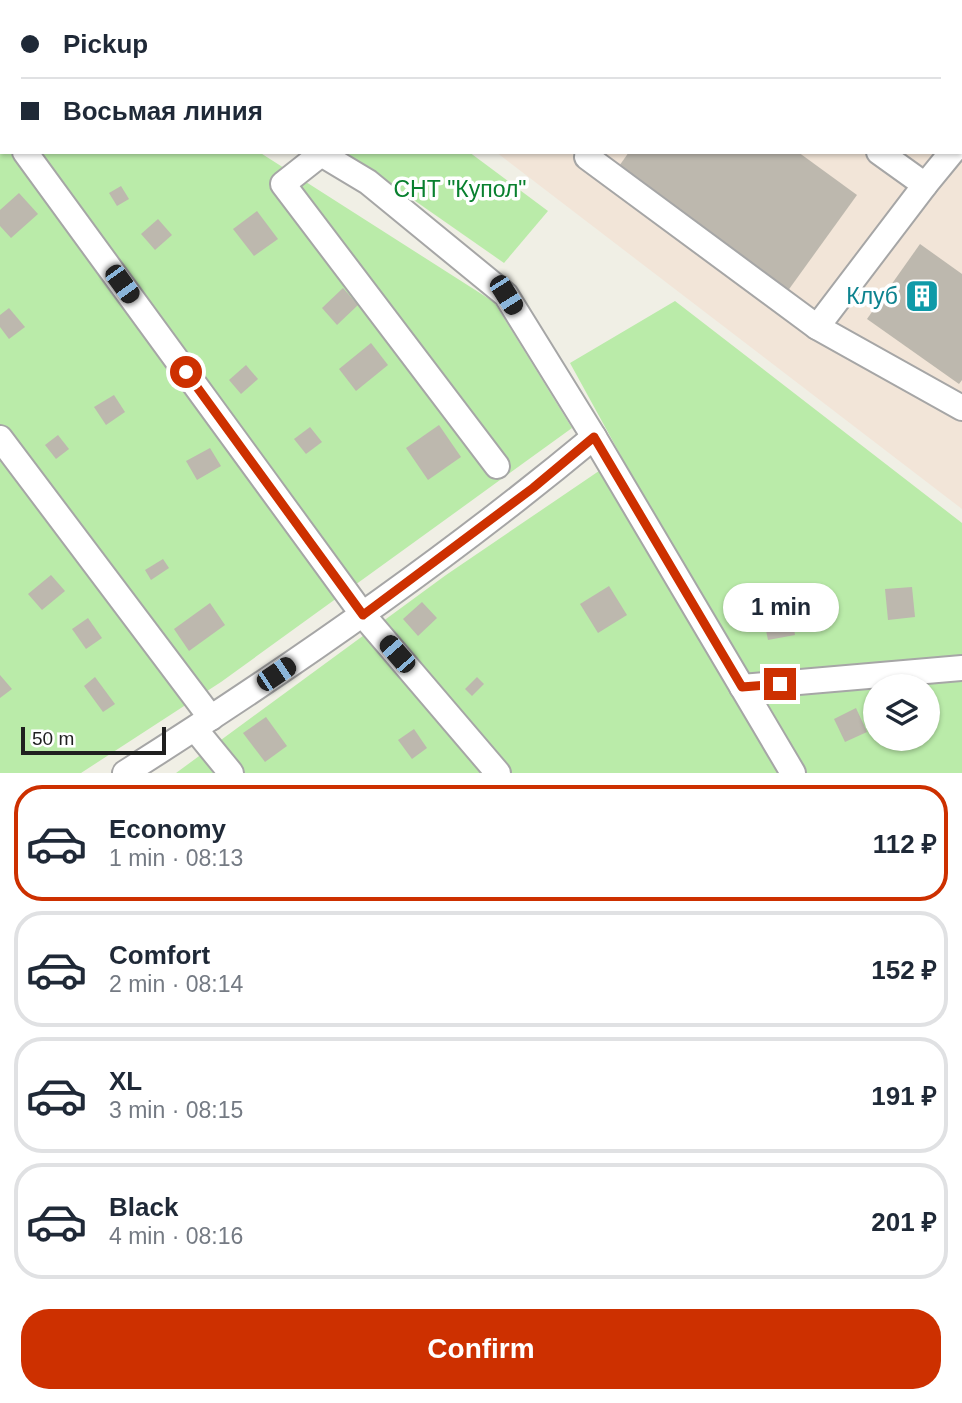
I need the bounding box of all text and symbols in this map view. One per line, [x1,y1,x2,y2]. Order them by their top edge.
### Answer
text: Pickup [63,29,148,59]
text: Восьмая линия [63,96,263,126]
park label: СНТ "Купол" [393,176,527,202]
car [102,261,143,307]
car [486,272,527,318]
building icon: Клуб [903,277,941,315]
place label: Клуб [846,283,898,309]
route start [170,356,202,388]
callout: 1 min [722,582,838,632]
text: 1 min [751,594,811,620]
car [376,631,419,677]
car [253,654,300,694]
route end [764,668,796,700]
map controls [863,674,940,751]
button: layers [863,674,940,751]
scale bar [21,724,166,756]
text: 50 m [32,728,74,749]
icon: car [25,812,88,875]
text: Economy [109,814,226,844]
text: 112 ₽ [873,829,937,859]
text: 1 min · 08:13 [109,845,243,871]
icon: car [25,938,88,1001]
text: Comfort [109,940,210,970]
text: 152 ₽ [871,955,937,985]
text: 2 min · 08:14 [109,971,243,997]
icon: car [25,1064,88,1127]
text: XL [109,1066,142,1096]
text: 191 ₽ [871,1081,937,1111]
text: 3 min · 08:15 [109,1097,243,1123]
icon: car [25,1190,88,1253]
text: Black [109,1192,178,1222]
text: 201 ₽ [871,1207,937,1237]
text: 4 min · 08:16 [109,1223,243,1249]
button: Confirm [21,1309,941,1389]

